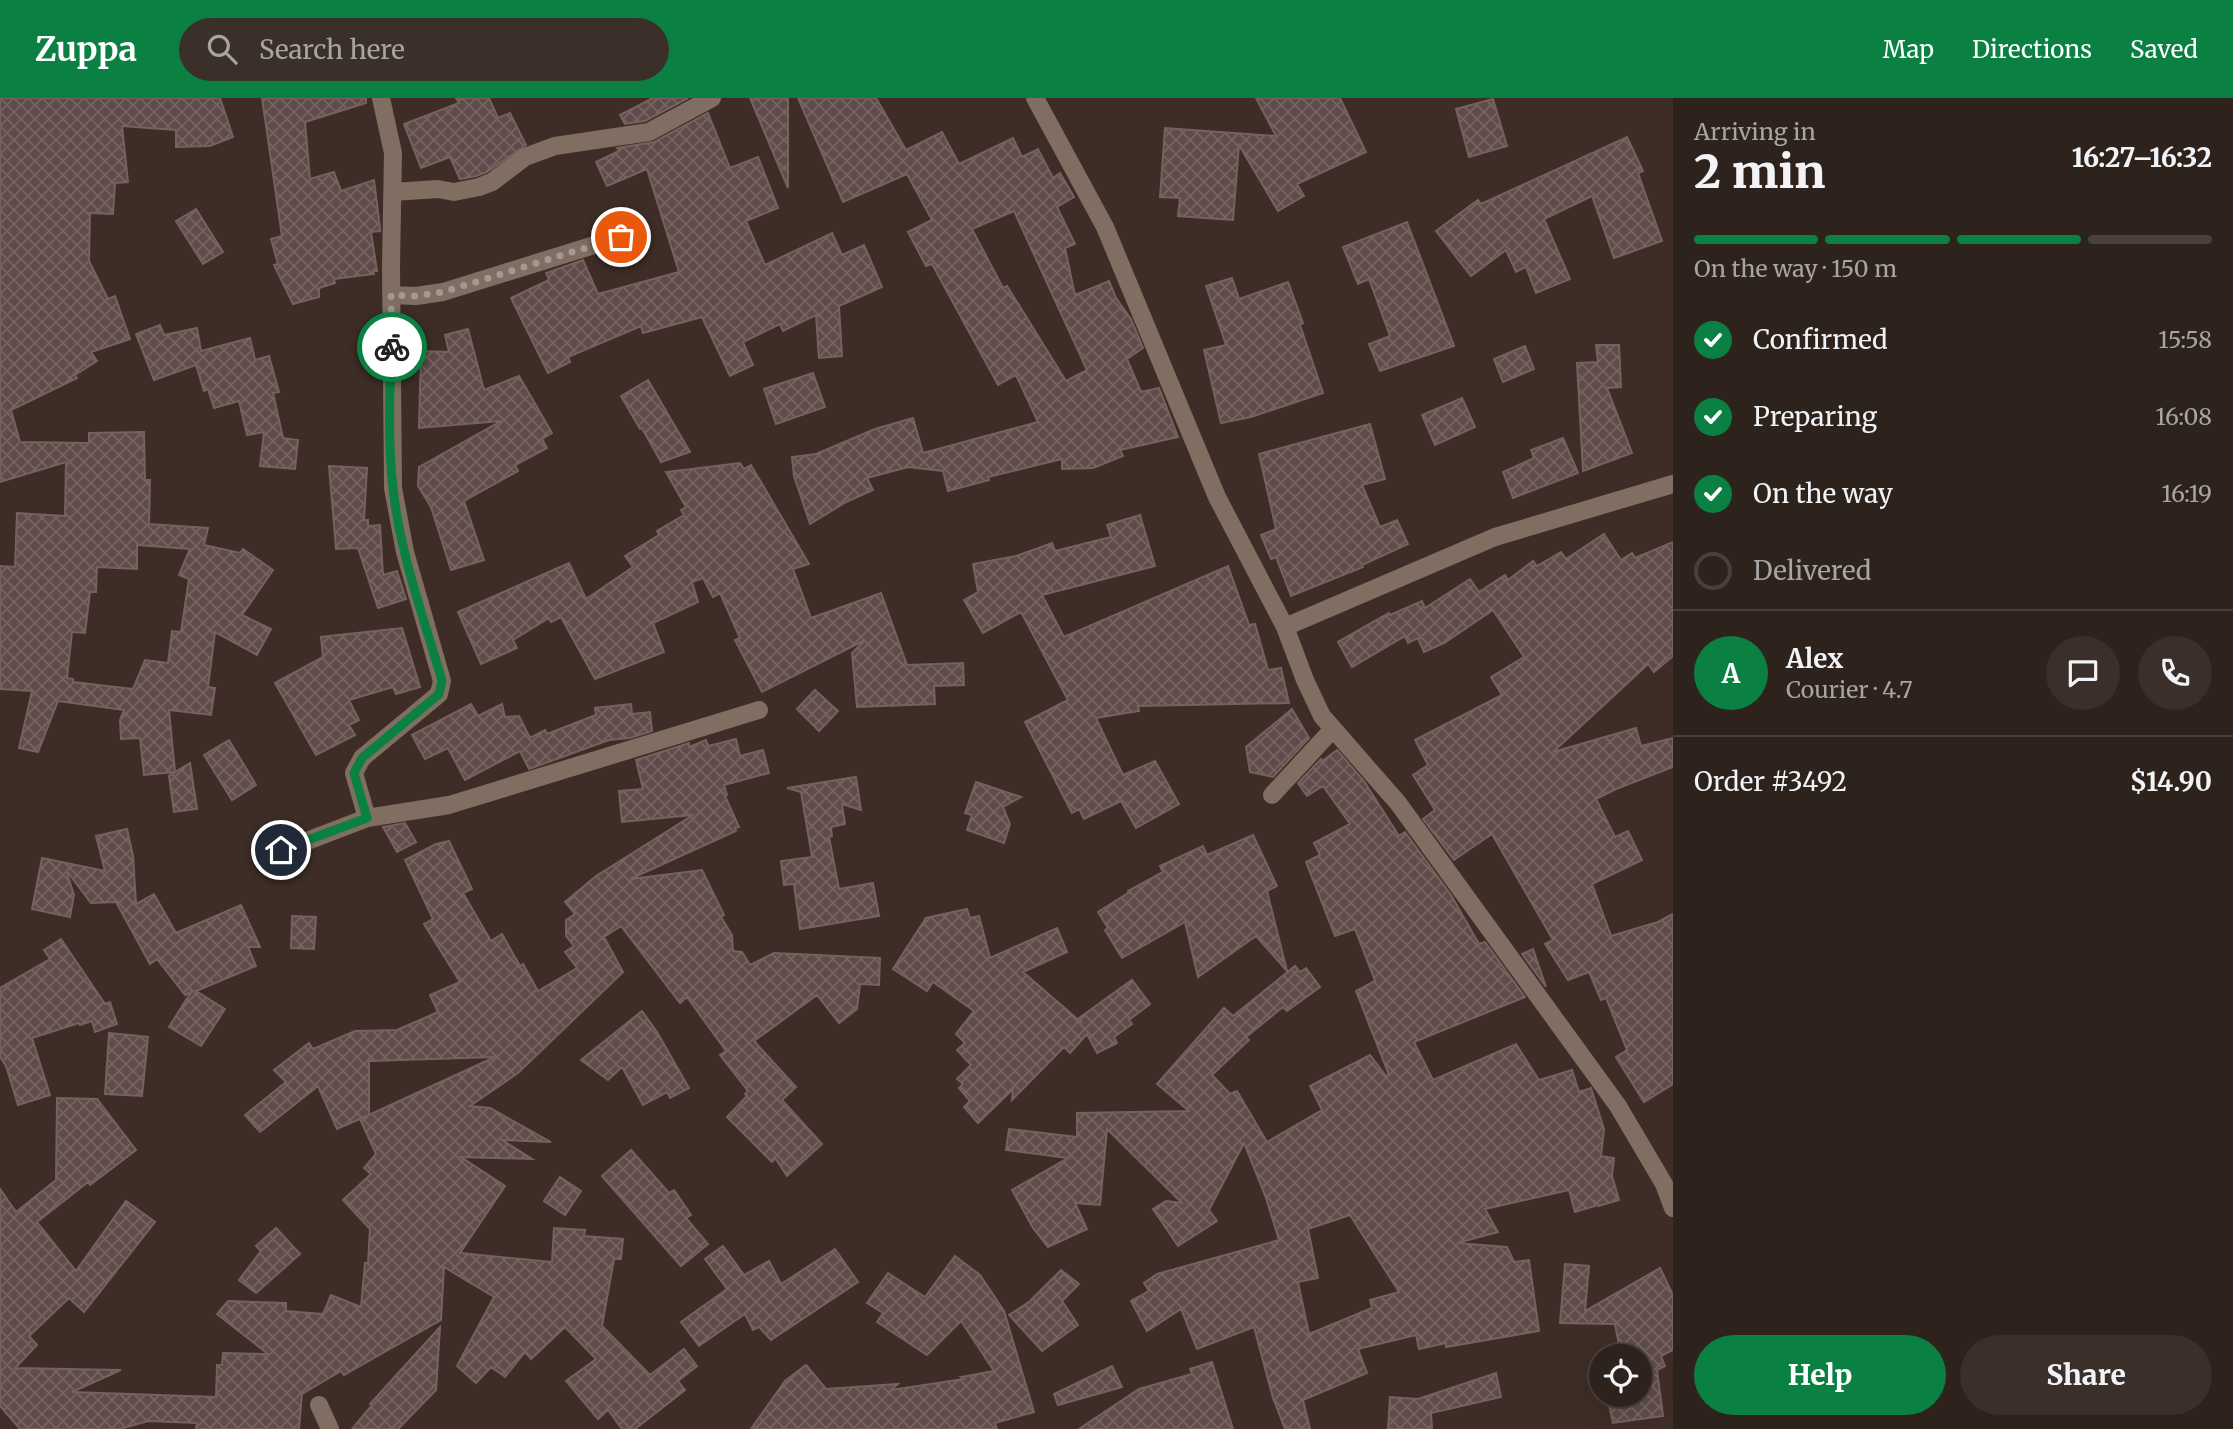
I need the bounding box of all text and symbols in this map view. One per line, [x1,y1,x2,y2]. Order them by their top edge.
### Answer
search box [179,18,669,81]
text: Zuppa [35,29,137,70]
icon: search [203,30,241,68]
text: Search here [259,33,405,66]
text: Map [1883,34,1934,65]
text: Directions [1972,34,2092,65]
text: Saved [2130,34,2198,65]
text: Arriving in [1694,117,1816,146]
text: 16:27–16:32 [2072,141,2212,174]
text: 2 min [1694,143,1826,201]
pin [591,207,651,267]
icon: bag [602,218,640,256]
text: On the way · 150 m [1694,254,1897,283]
courier [357,312,427,382]
icon: check [1694,321,1732,359]
text: Confirmed [1753,323,1888,356]
text: 15:58 [2158,325,2212,354]
icon: bike [373,328,411,366]
icon: check [1694,398,1732,436]
text: Preparing [1753,400,1877,433]
text: 16:08 [2156,402,2212,431]
icon: check [1694,475,1732,513]
text: On the way [1753,477,1893,510]
text: 16:19 [2161,479,2212,508]
text: Delivered [1753,554,1872,587]
button: chat [2046,636,2120,710]
button: phone [2138,636,2212,710]
text: Alex [1786,642,1843,675]
text: A [1722,657,1740,690]
text: Courier · 4.7 [1786,675,1913,704]
text: Order #3492 [1694,765,1847,798]
text: $14.90 [2130,765,2212,798]
pin [251,820,311,880]
icon: home [262,831,300,869]
button: Help [1694,1335,1946,1415]
button: Share [1960,1335,2212,1415]
map controls [1589,1344,1652,1407]
button: locate [1589,1344,1652,1407]

